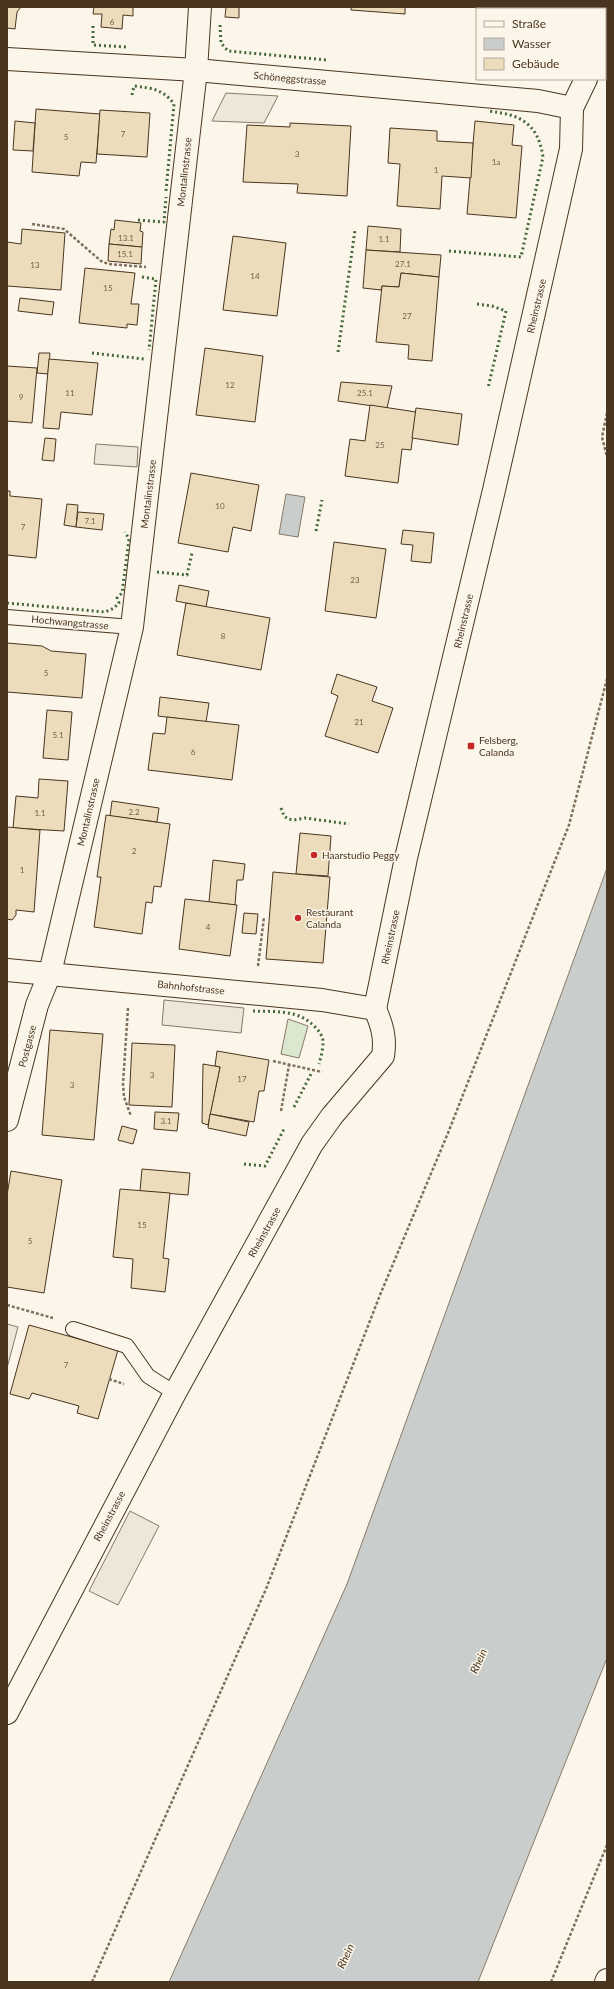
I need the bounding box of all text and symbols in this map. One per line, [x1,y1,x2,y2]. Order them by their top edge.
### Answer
legend [476,8,606,80]
text: Straße [512,16,546,31]
house number: 6 [110,17,115,27]
text: Wasser [512,36,551,51]
text: Gebäude [512,56,559,71]
street label: Schöneggstrasse [253,69,327,87]
house number: 7 [121,129,126,139]
house number: 5 [64,132,69,142]
street label: Montalinstrasse [174,137,194,207]
house number: 3 [295,149,300,159]
house number: 1a [492,157,500,167]
house number: 1 [434,165,439,175]
house number: 13.1 [118,233,134,243]
house number: 1.1 [378,234,390,244]
house number: 15.1 [117,249,133,259]
house number: 27.1 [395,259,411,269]
house number: 13 [30,260,40,270]
house number: 14 [250,271,260,281]
street label: Rheinstrasse [524,278,548,334]
house number: 15 [103,283,113,293]
house number: 27 [402,311,412,321]
house number: 12 [225,380,235,390]
house number: 11 [65,388,75,398]
house number: 25.1 [357,388,373,398]
house number: 9 [19,392,24,402]
house number: 25 [375,440,385,450]
street label: Montalinstrasse [138,459,158,529]
house number: 10 [215,501,225,511]
house number: 7.1 [84,516,96,526]
house number: 7 [21,522,26,532]
house number: 23 [350,575,360,585]
street label: Rheinstrasse [451,593,475,649]
street label: Hochwangstrasse [31,613,109,631]
house number: 8 [221,631,226,641]
house number: 5 [44,668,49,678]
house number: 21 [354,717,364,727]
house number: 5.1 [52,730,64,740]
place label: Felsberg, Calanda [479,734,518,758]
marker: Felsberg, Calanda [466,741,476,751]
house number: 6 [191,747,196,757]
street label: Montalinstrasse [74,777,102,847]
house number: 2.2 [128,807,140,817]
house number: 1.1 [34,808,46,818]
house number: 2 [132,846,137,856]
place label: Haarstudio Peggy [322,849,400,861]
marker: Haarstudio Peggy [309,850,319,860]
house number: 1 [20,865,25,875]
place label: Restaurant Calanda [306,906,354,930]
street label: Rheinstrasse [378,909,402,965]
marker: Restaurant Calanda [293,913,303,923]
house number: 4 [206,922,211,932]
street label: Bahnhofstrasse [157,978,225,996]
street label: Postgasse [16,1023,38,1069]
house number: 3 [150,1070,155,1080]
house number: 17 [237,1074,247,1084]
house number: 3 [70,1080,75,1090]
house number: 3.1 [160,1116,172,1126]
street label: Rheinstrasse [245,1205,283,1259]
house number: 15 [137,1220,147,1230]
house number: 5 [28,1236,33,1246]
house number: 7 [64,1360,69,1370]
street label: Rheinstrasse [91,1489,127,1543]
water label: Rhein [467,1646,489,1675]
water label: Rhein [334,1941,356,1970]

